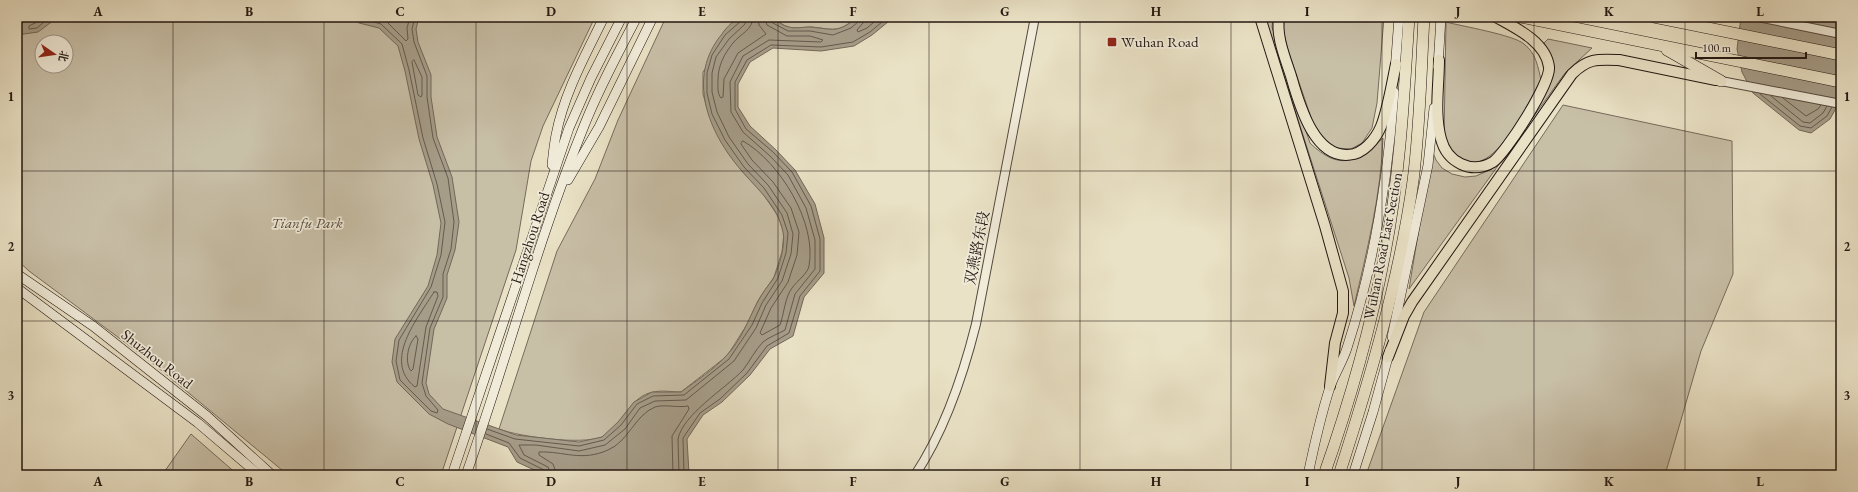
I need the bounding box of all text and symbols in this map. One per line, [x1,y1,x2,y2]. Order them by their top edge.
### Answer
text: A [92,3,103,20]
text: B [245,3,253,20]
text: C [395,3,405,20]
text: D [546,3,556,20]
text: E [698,3,706,20]
text: F [849,3,857,20]
text: G [1000,3,1010,20]
text: H [1151,3,1162,20]
text: I [1305,3,1310,20]
text: J [1454,3,1461,20]
text: K [1604,3,1615,20]
text: L [1756,3,1764,20]
place label: Wuhan Road [1121,32,1199,51]
north arrow [34,34,74,74]
scale bar [1696,34,1806,60]
marker: Wuhan Road [1106,36,1118,48]
text: 100 m [1702,40,1732,56]
text: 北 [56,49,72,63]
text: 1 [8,88,15,105]
text: 1 [1844,88,1851,105]
street label: Wuhan Road East Section [1359,170,1406,321]
street label: Hangzhou Road [506,189,553,286]
street label: 双燕路东段 [960,209,993,287]
park label: Tianfu Park [271,213,343,232]
text: 2 [8,238,15,255]
text: 2 [1844,238,1851,255]
street label: Shuzhou Road [118,325,197,393]
text: 3 [8,387,15,404]
text: 3 [1844,387,1851,404]
text: A [92,473,103,490]
text: B [245,473,253,490]
text: C [395,473,405,490]
text: D [546,473,556,490]
text: E [698,473,706,490]
text: F [849,473,857,490]
text: G [1000,473,1010,490]
text: H [1151,473,1162,490]
text: I [1305,473,1310,490]
text: J [1454,473,1461,490]
text: K [1604,473,1615,490]
text: L [1756,473,1764,490]

